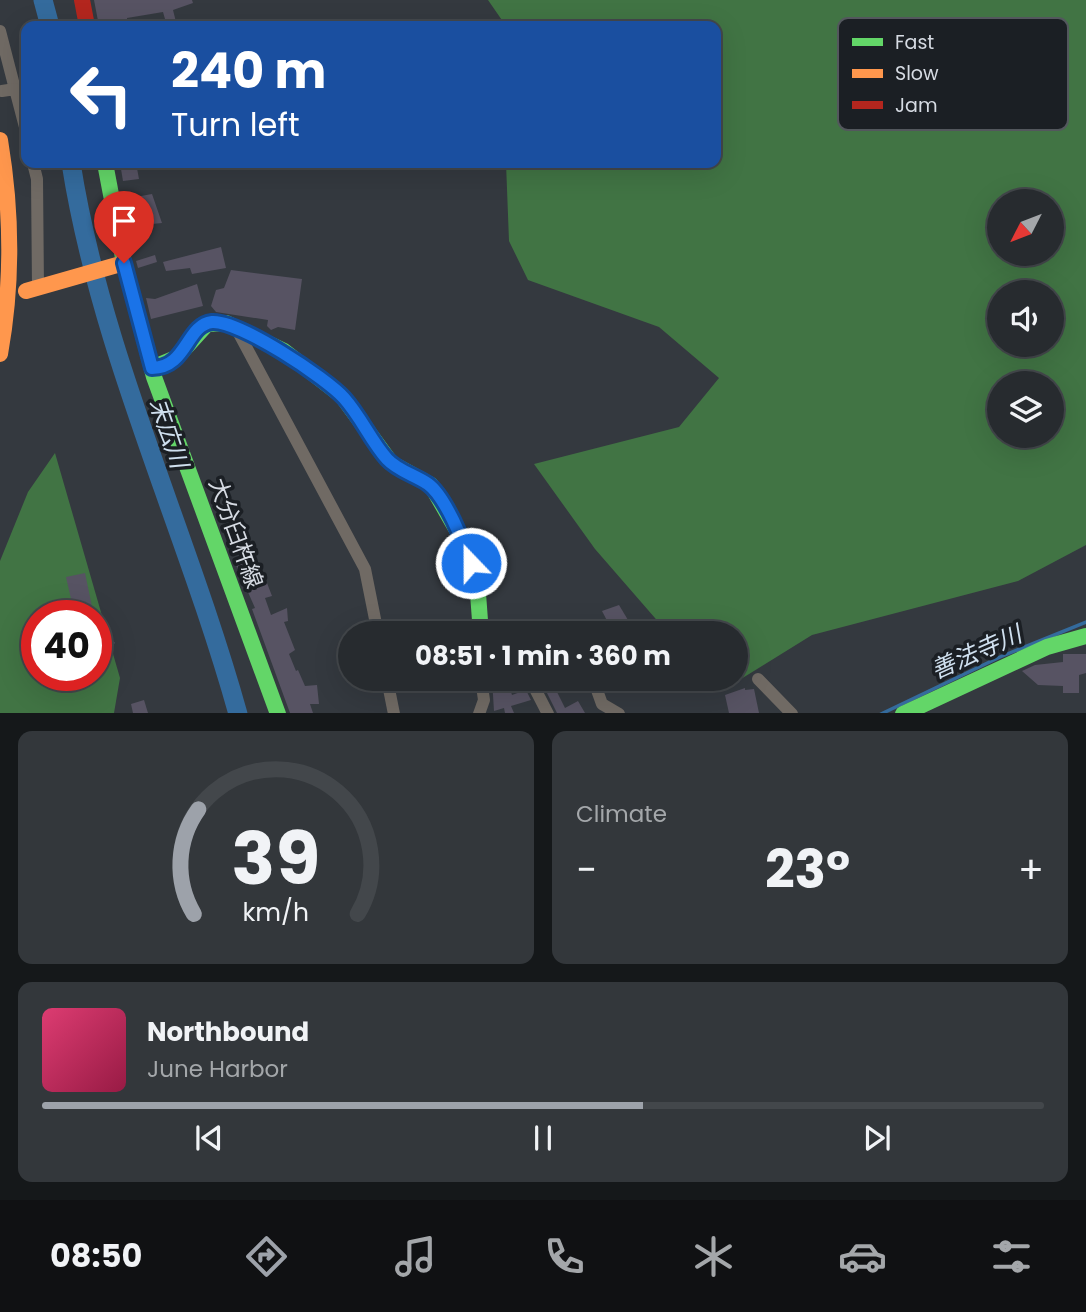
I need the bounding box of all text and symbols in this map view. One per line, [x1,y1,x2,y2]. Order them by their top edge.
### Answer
legend [838,18,1068,130]
text: Fast [895,29,934,56]
text: 240 m [171,37,326,105]
icon: left [56,49,147,140]
text: Slow [895,60,939,87]
text: Jam [895,92,937,119]
text: Turn left [171,102,300,147]
north arrow [987,189,1064,266]
map controls [987,189,1064,448]
pin [94,191,154,263]
icon: arrive [105,202,143,240]
button: sound [987,280,1064,357]
button: layers [987,371,1064,448]
water label: 末広川 [142,394,197,475]
street label: 大分臼杵線 [201,473,271,593]
position arrow [434,526,508,600]
speed limit sign: 40 [21,600,112,691]
water label: 善法寺川 [925,616,1029,687]
text: 08:51 · 1 min · 360 m [415,638,671,674]
text: Climate [576,798,667,830]
text: 39 [232,808,320,909]
text: 23° [765,833,850,906]
text: − [576,843,597,896]
text: + [1018,843,1044,896]
text: km/h [243,894,309,929]
text: Northbound [147,1014,309,1050]
text: June Harbor [147,1053,288,1085]
icon: previous [190,1119,228,1157]
icon: pause [524,1119,562,1157]
icon: next [858,1119,896,1157]
icon: directions [242,1232,291,1281]
icon: music [391,1232,440,1281]
icon: phone [540,1232,589,1281]
icon: climate [689,1232,738,1281]
icon: car [838,1232,887,1281]
icon: filters [987,1232,1036,1281]
text: 08:50 [50,1233,142,1278]

